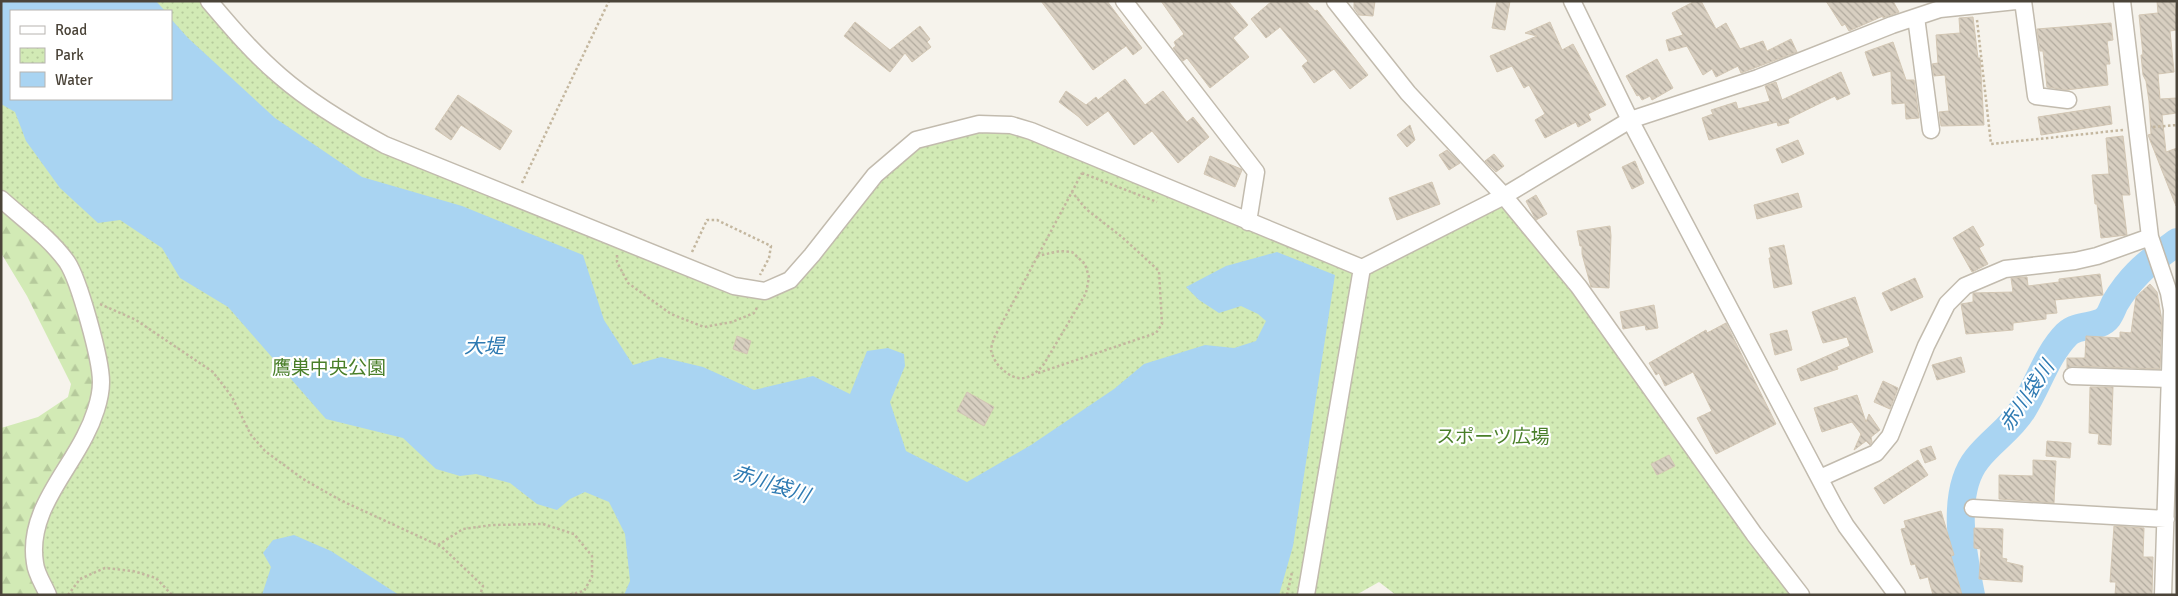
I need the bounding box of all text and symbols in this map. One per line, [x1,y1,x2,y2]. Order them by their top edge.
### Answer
legend [10,10,172,100]
text: Road [55,21,87,39]
text: Park [55,46,84,64]
text: Water [55,71,93,89]
water label: 大堤 [464,334,506,359]
water label: 赤川袋川 [1994,354,2061,436]
park label: 鷹巣中央公園 [272,356,386,380]
park label: スポーツ広場 [1436,425,1550,449]
water label: 赤川袋川 [729,460,815,509]

